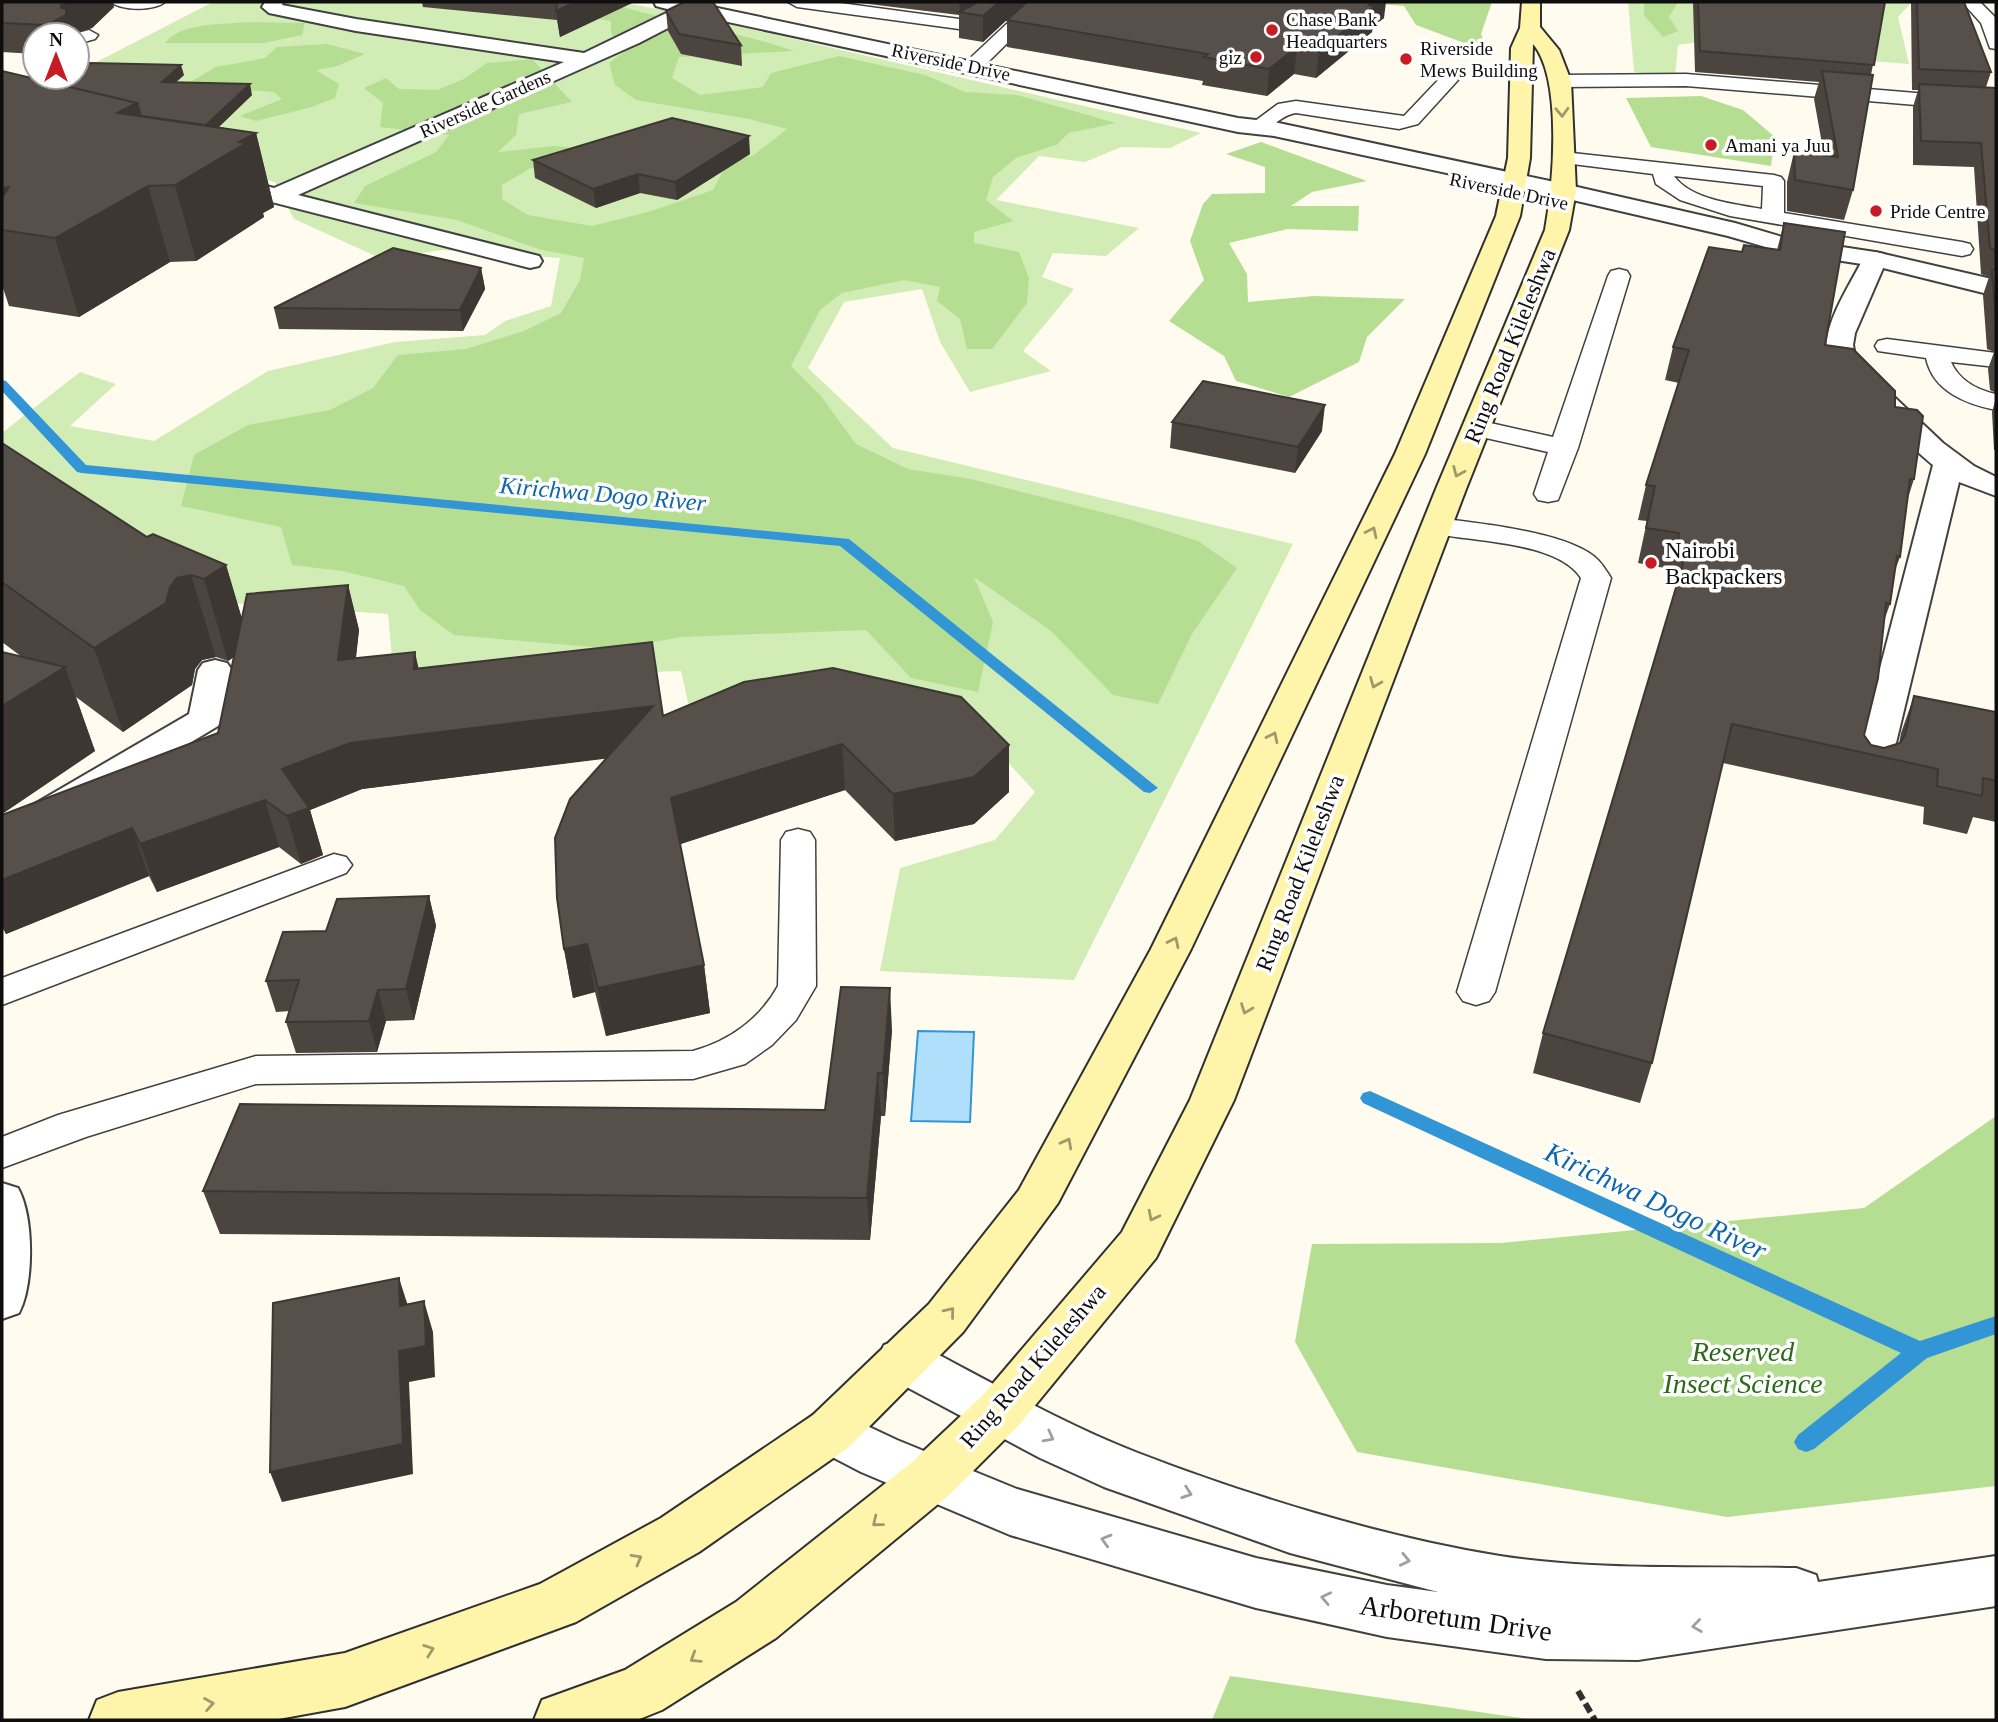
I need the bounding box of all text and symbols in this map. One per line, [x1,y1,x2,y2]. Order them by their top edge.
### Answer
place label: Chase Bank Headquarters [1286,9,1387,52]
north arrow [21,21,91,91]
marker: Chase Bank Headquarters [1264,22,1280,38]
text: N [49,29,63,50]
place label: Riverside Mews Building [1420,38,1538,81]
street label: Riverside Drive [890,39,1012,85]
place label: giz [1219,47,1242,68]
marker: giz [1248,49,1264,65]
marker: Riverside Mews Building [1398,51,1414,67]
street label: Riverside Gardens [416,66,554,142]
one-way arrow [1554,106,1569,117]
place label: Amani ya Juu [1725,135,1831,156]
marker: Amani ya Juu [1703,137,1719,153]
street label: Riverside Drive [1448,168,1570,214]
place label: Pride Centre [1890,201,1986,222]
marker: Pride Centre [1868,203,1884,219]
street label: Ring Road Kileleshwa [1459,245,1561,447]
one-way arrow [1453,465,1467,477]
water label: Kirichwa Dogo River [498,472,708,516]
one-way arrow [1364,527,1378,539]
place label: Nairobi Backpackers [1665,538,1783,589]
marker: Nairobi Backpackers [1643,555,1659,571]
one-way arrow [1369,677,1383,689]
one-way arrow [1265,732,1279,744]
street label: Ring Road Kileleshwa [1251,771,1349,975]
one-way arrow [1166,937,1180,949]
one-way arrow [1241,1003,1255,1015]
water label: Kirichwa Dogo River [1539,1136,1772,1266]
one-way arrow [1059,1137,1072,1150]
one-way arrow [1148,1209,1162,1221]
street label: Ring Road Kileleshwa [955,1279,1111,1453]
one-way arrow [942,1308,954,1321]
park label: Reserved Insect Science [1662,1336,1823,1399]
one-way arrow [1042,1429,1054,1442]
one-way arrow [1181,1485,1193,1499]
one-way arrow [873,1514,886,1526]
one-way arrow [1100,1533,1112,1548]
one-way arrow [1399,1552,1411,1566]
one-way arrow [630,1553,642,1567]
street label: Arboretum Drive [1358,1589,1554,1647]
one-way arrow [1320,1592,1332,1607]
one-way arrow [1691,1618,1703,1633]
one-way arrow [423,1644,435,1658]
one-way arrow [690,1649,703,1662]
one-way arrow [203,1697,215,1712]

